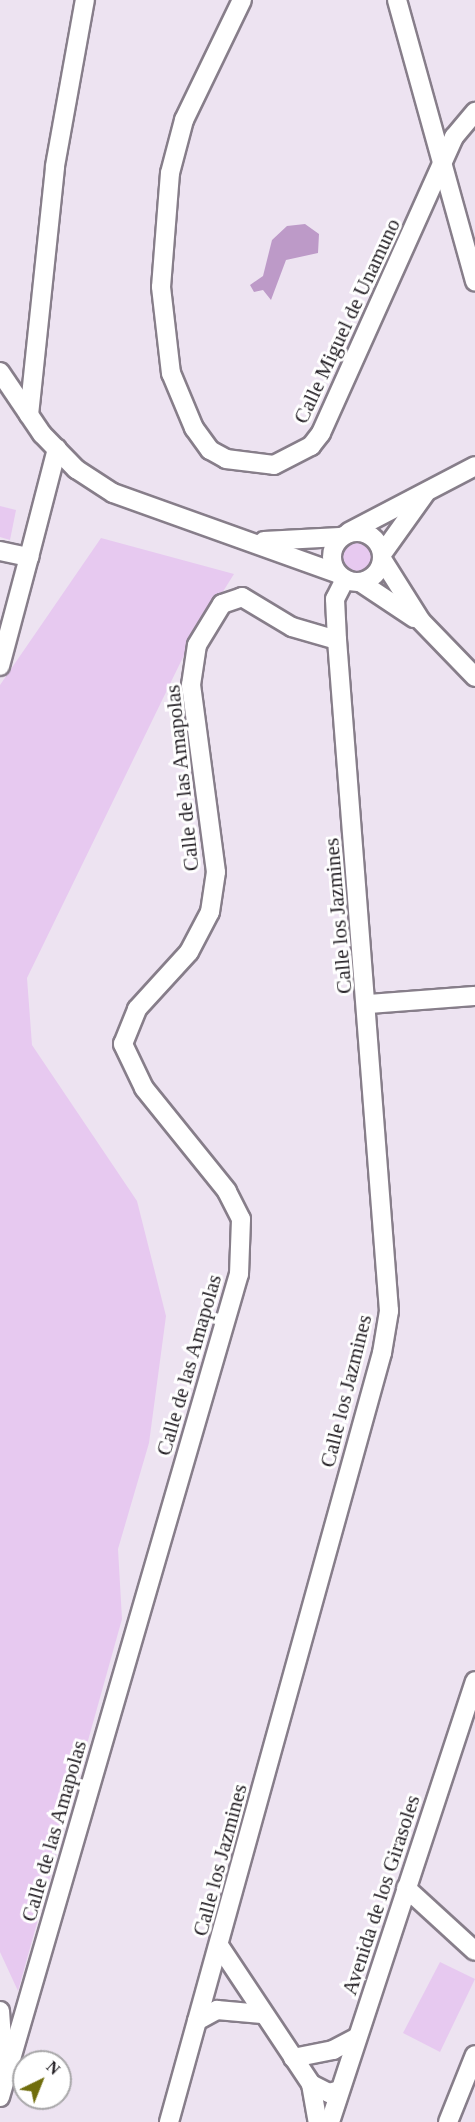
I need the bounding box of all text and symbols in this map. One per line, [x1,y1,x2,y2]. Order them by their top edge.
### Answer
street label: Calle Miguel de Unamuno [288,214,406,428]
street label: Calle de las Amapolas [160,683,204,873]
street label: Calle los Jazmines [319,837,357,995]
street label: Calle de las Amapolas [151,1271,227,1459]
street label: Calle los Jazmines [315,1312,377,1470]
street label: Calle de las Amapolas [16,1737,92,1925]
street label: Calle los Jazmines [188,1781,252,1939]
street label: Avenida de los Girasoles [337,1792,425,1998]
north arrow [12,2050,72,2110]
text: N [43,2058,63,2078]

